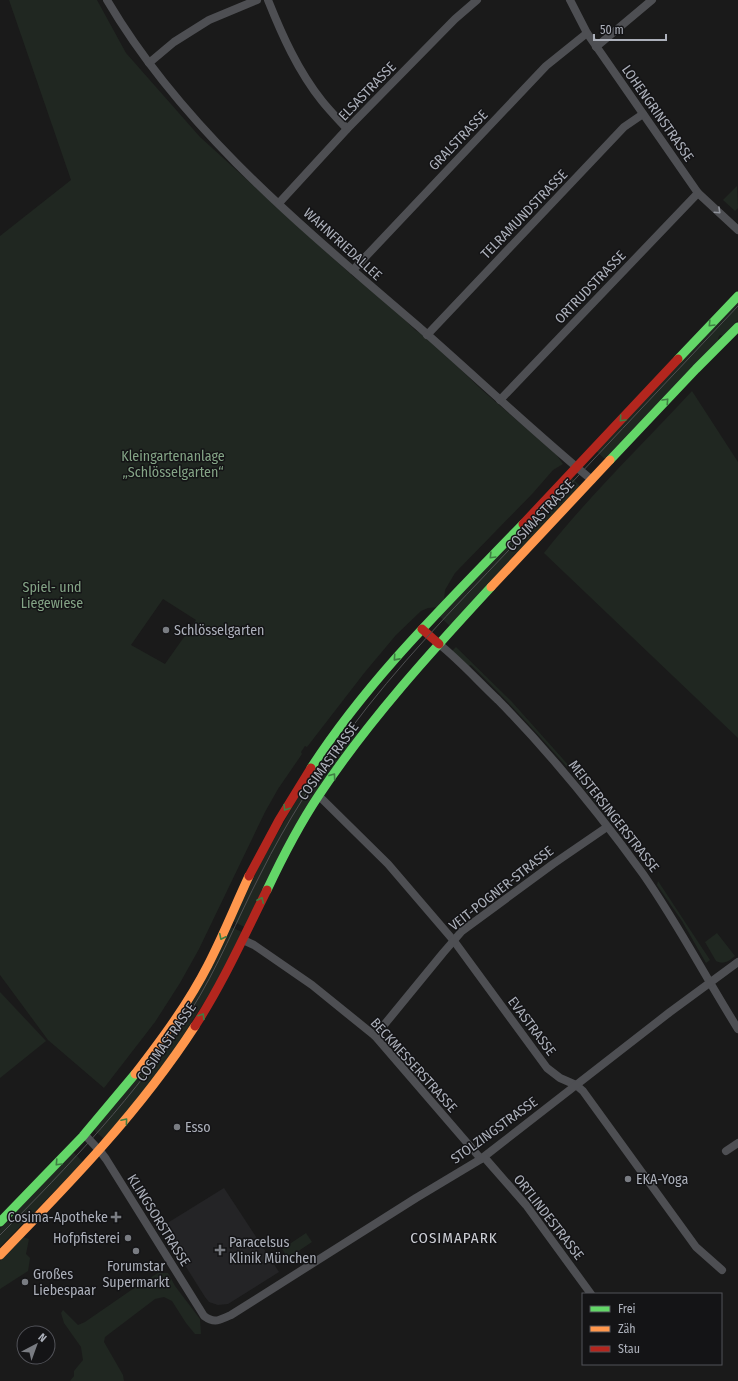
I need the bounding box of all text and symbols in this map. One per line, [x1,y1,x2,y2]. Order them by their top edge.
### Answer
scale bar [594,16,666,42]
text: 50 m [600,23,624,37]
street label: ELSASTRASSE [335,58,400,124]
street label: LOHENGRINSTRASSE [618,62,698,165]
street label: GRALSTRASSE [425,106,492,174]
street label: TELRAMUNDSTRASSE [477,166,572,263]
street label: WAHNFRIEDALLEE [300,205,386,284]
one-way arrow [713,207,721,214]
street label: ORTRUDSTRASSE [551,247,630,327]
one-way arrow [708,319,716,327]
one-way arrow [662,398,669,406]
one-way arrow [619,414,626,422]
park label: Kleingartenanlage „Schlösselgarten“ [121,448,225,481]
street label: COSIMASTRASSE [503,476,578,555]
one-way arrow [489,551,496,559]
park label: Spiel- und Liegewiese [21,579,83,612]
place label: Schlösselgarten [174,622,264,639]
marker: Schlösselgarten [161,625,171,635]
one-way arrow [394,654,401,661]
street label: COSIMASTRASSE [295,719,363,803]
street label: MEISTERSINGERSTRASSE [565,757,663,876]
one-way arrow [328,773,336,780]
one-way arrow [283,804,291,811]
street label: VEIT-POGNER-STRASSE [446,842,557,934]
one-way arrow [256,897,264,905]
one-way arrow [219,932,227,940]
street label: EVASTRASSE [504,994,559,1059]
street label: COSIMASTRASSE [133,999,200,1085]
one-way arrow [197,1013,204,1020]
street label: BECKMESSERSTRASSE [367,1015,461,1116]
street label: STOLZINGSTRASSE [448,1093,541,1168]
one-way arrow [121,1118,128,1125]
place label: Esso [185,1119,211,1136]
marker: Esso [172,1122,182,1132]
one-way arrow [56,1159,63,1166]
street label: KLINGSORSTRASSE [123,1171,194,1270]
street label: ORTLINDESTRASSE [510,1171,588,1264]
place label: EKA-Yoga [636,1171,688,1188]
marker: EKA-Yoga [623,1174,633,1184]
place label: Cosima-Apotheke [7,1209,108,1226]
marker: Cosima-Apotheke [111,1212,121,1222]
district label: COSIMAPARK [410,1229,498,1247]
place label: Hofpfisterei [53,1230,120,1247]
marker: Hofpfisterei [123,1233,133,1243]
place label: Paracelsus Klinik München [229,1234,317,1267]
marker: Paracelsus Klinik München [214,1244,226,1256]
marker: Forumstar Supermarkt [131,1246,141,1256]
place label: Forumstar Supermarkt [102,1258,170,1291]
place label: Großes Liebespaar [33,1266,96,1299]
marker: Großes Liebespaar [20,1277,30,1287]
legend [582,1293,722,1365]
text: Frei [618,1302,636,1316]
text: Zäh [618,1322,636,1336]
north arrow [16,1325,56,1365]
text: N [35,1331,49,1345]
text: Stau [618,1342,640,1356]

